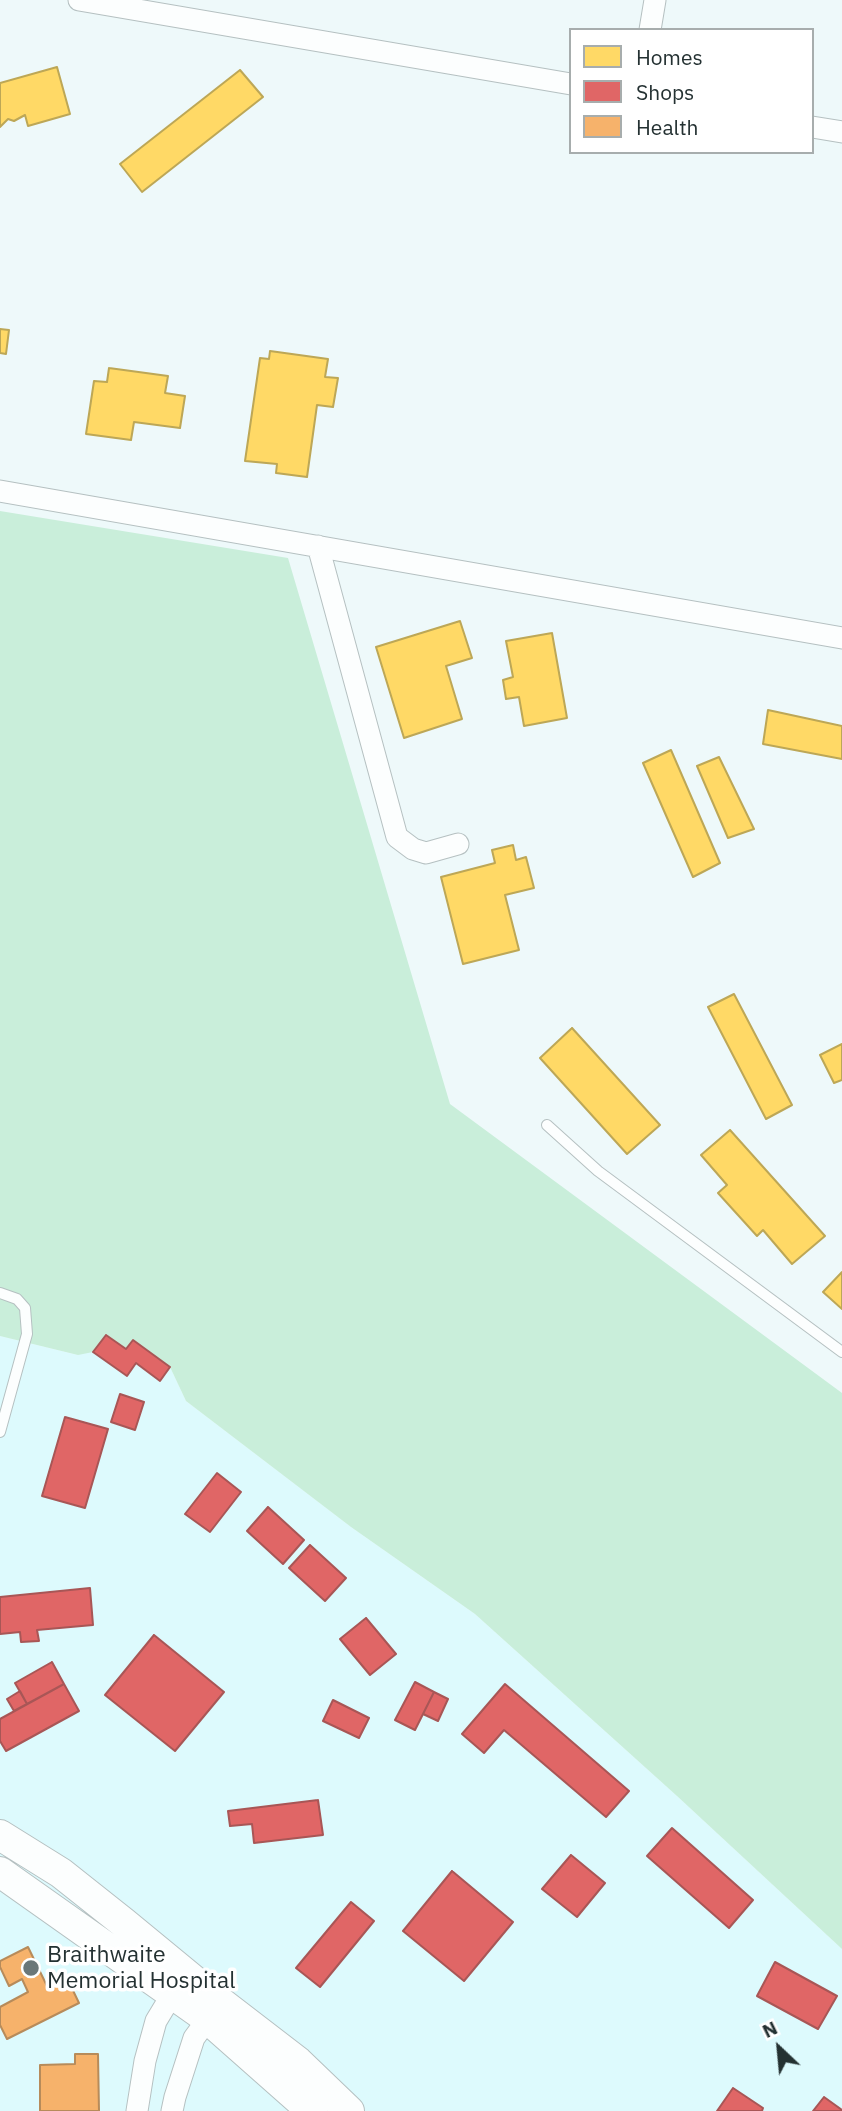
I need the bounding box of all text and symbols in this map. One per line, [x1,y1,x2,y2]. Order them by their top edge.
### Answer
legend [569,28,814,154]
text: Homes [636,43,703,71]
text: Shops [636,78,694,106]
text: Health [636,113,699,141]
place label: Braithwaite Memorial Hospital [47,1941,235,1995]
marker: Braithwaite Memorial Hospital [21,1958,41,1978]
north arrow [744,2013,814,2083]
text: N [758,2015,781,2043]

